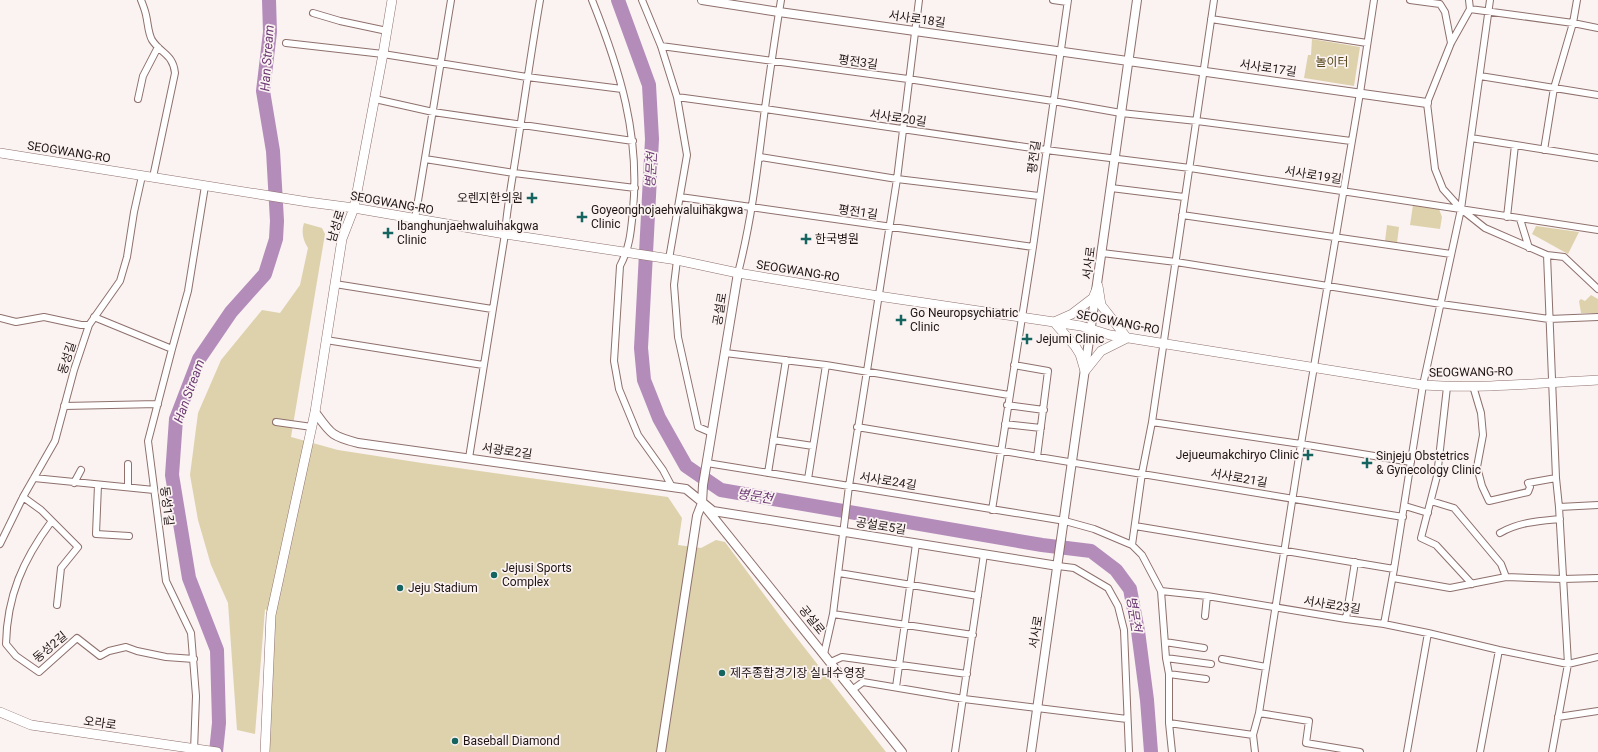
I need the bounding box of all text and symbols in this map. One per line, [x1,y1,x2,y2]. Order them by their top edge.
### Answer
street label: 서사로18길 [887,8,947,30]
water label: Han Stream [257,24,277,92]
street label: 평전3길 [837,52,879,72]
park label: 놀이터 [1315,55,1349,69]
street label: 서사로17길 [1238,57,1298,79]
street label: 서사로20길 [868,107,928,129]
street label: SEOGWANG-RO [26,138,112,166]
street label: 평전길 [1025,140,1043,174]
water label: 병문천 [643,151,659,188]
street label: 서사로19길 [1283,164,1343,186]
street label: SEOGWANG-RO [349,189,435,217]
place label: 오렌지한의원 [457,191,523,205]
marker: 오렌지한의원 [526,192,538,204]
street label: 평전1길 [837,202,879,222]
place label: Goyeonghojaehwaluihakgwa Clinic [591,203,743,231]
street label: 남성로 [324,208,348,244]
marker: Goyeonghojaehwaluihakgwa Clinic [576,211,588,223]
place label: Ibanghunjaehwaluihakgwa Clinic [397,219,539,247]
marker: Ibanghunjaehwaluihakgwa Clinic [382,227,394,239]
place label: 한국병원 [815,232,859,246]
marker: 한국병원 [800,233,812,245]
street label: 서사로 [1080,246,1098,280]
street label: SEOGWANG-RO [755,257,841,285]
street label: 공설로 [710,292,730,326]
place label: Go Neuropsychiatric Clinic [910,306,1018,334]
street label: SEOGWANG-RO [1075,307,1161,337]
marker: Go Neuropsychiatric Clinic [895,314,907,326]
place label: Jejumi Clinic [1036,332,1104,346]
marker: Jejumi Clinic [1021,333,1033,345]
street label: 동성길 [55,340,79,376]
water label: Han Stream [171,357,207,425]
street label: SEOGWANG-RO [1429,364,1513,380]
street label: 서광로2길 [481,441,533,461]
place label: Jejueumakchiryo Clinic [1176,448,1299,462]
marker: Jejueumakchiryo Clinic [1302,449,1314,461]
place label: Sinjeju Obstetrics & Gynecology Clinic [1376,449,1481,477]
marker: Sinjeju Obstetrics & Gynecology Clinic [1361,457,1373,469]
street label: 서사로21길 [1209,466,1269,490]
street label: 서사로24길 [858,470,918,492]
street label: 동성1길 [158,485,176,527]
water label: 병문천 [736,486,775,506]
street label: 공설로5길 [855,515,907,537]
place label: Jejusi Sports Complex [502,561,572,589]
marker: Jejusi Sports Complex [489,570,499,580]
place label: Jeju Stadium [408,581,478,595]
marker: Jeju Stadium [395,583,405,593]
street label: 서사로23길 [1302,594,1362,616]
water label: 병문천 [1124,595,1144,634]
street label: 공설로 [796,603,828,637]
street label: 서사로 [1026,615,1046,649]
street label: 동성2길 [30,629,70,665]
place label: 제주종합경기장 실내수영장 [730,666,865,680]
marker: 제주종합경기장 실내수영장 [717,668,727,678]
street label: 오라로 [83,714,117,732]
place label: Baseball Diamond [463,734,560,748]
marker: Baseball Diamond [450,736,460,746]

